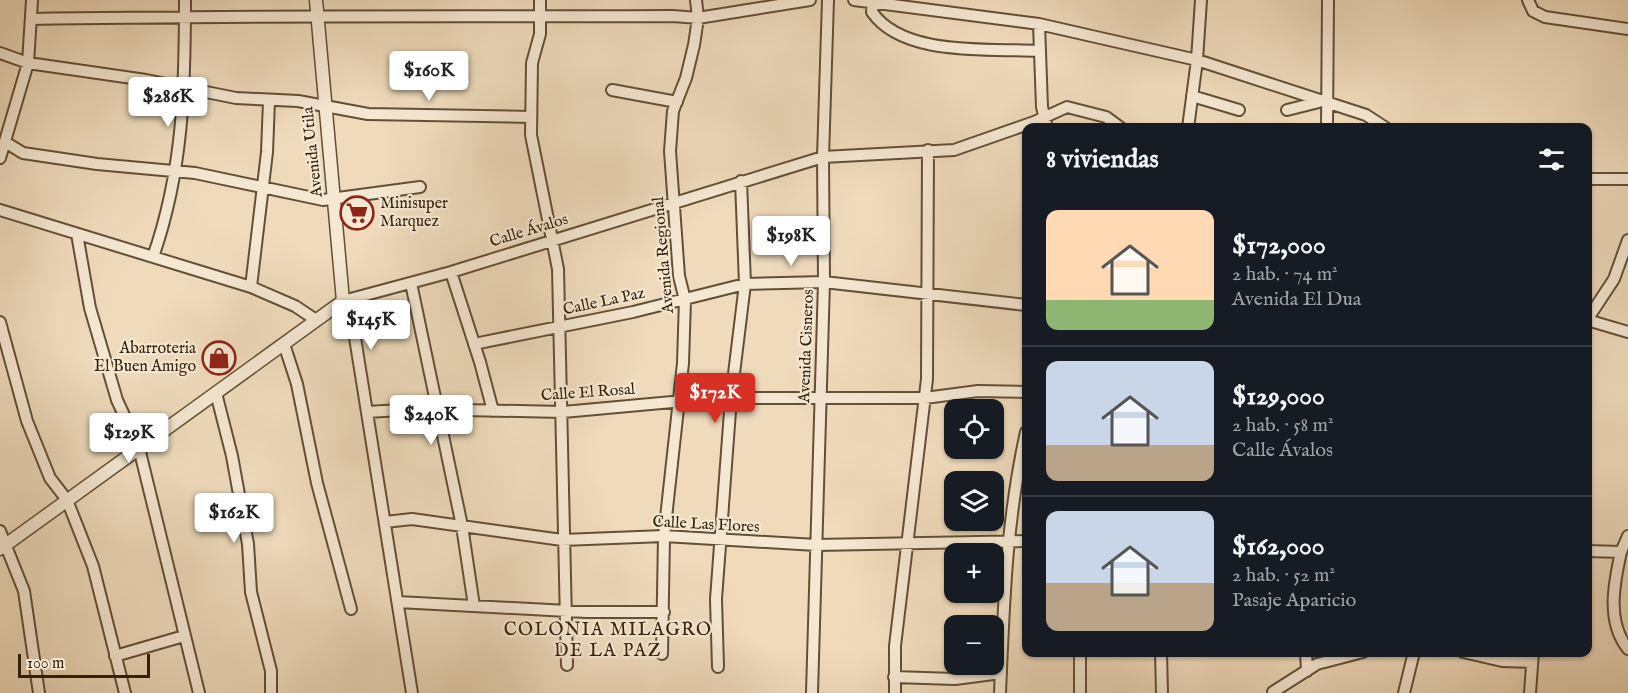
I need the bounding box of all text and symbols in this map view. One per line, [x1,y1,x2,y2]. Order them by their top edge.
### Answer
pin: $160K [387,51,471,102]
text: $160K [403,58,455,83]
pin: $286K [126,77,210,128]
text: $286K [142,84,194,109]
street label: Avenida Utila [298,106,328,199]
text: 8 viviendas [1046,143,1159,176]
icon: filters [1535,143,1568,176]
place label: Minisuper Marquez [380,194,448,232]
supermarket icon: Minisuper Marquez [339,195,375,231]
street label: Avenida Regional [649,195,679,315]
street label: Calle Ávalos [487,208,571,252]
pin: $198K [749,216,833,267]
text: $198K [766,223,816,248]
text: $172,000 [1232,229,1326,262]
icon: home [1094,234,1166,306]
text: 2 hab. · 74 m² [1232,262,1338,287]
street label: Calle La Paz [561,284,647,320]
text: Avenida El Dua [1232,287,1361,312]
street label: Avenida Cisneros [795,288,819,404]
pin: $145K [329,300,413,351]
text: $145K [346,307,396,332]
place label: Abarroteria El Buen Amigo [94,339,196,377]
shop icon: Abarroteria El Buen Amigo [201,340,237,376]
pin: $172K [673,373,757,424]
street label: Calle El Rosal [540,380,636,406]
text: $172K [689,380,741,405]
text: $129,000 [1232,380,1325,413]
icon: home [1094,385,1166,457]
pin: $240K [389,395,473,446]
map controls [944,399,1004,675]
button: locate [944,399,1004,459]
text: $240K [404,402,458,427]
pin: $129K [87,413,171,464]
text: 2 hab. · 58 m² [1232,413,1334,438]
text: $129K [103,420,155,445]
text: Calle Ávalos [1232,438,1333,463]
button: layers [944,471,1004,531]
pin: $162K [192,493,276,544]
text: $162K [209,500,259,525]
street label: Calle Las Flores [652,512,760,538]
text: $162,000 [1232,530,1325,563]
icon: home [1094,535,1166,607]
button: + [944,543,1004,603]
text: 2 hab. · 52 m² [1232,563,1335,588]
text: Pasaje Aparicio [1232,588,1356,613]
button: − [944,615,1004,675]
district label: COLONIA MILAGRO DE LA PAZ [504,619,712,663]
scale bar [18,651,150,678]
text: 100 m [27,654,64,674]

